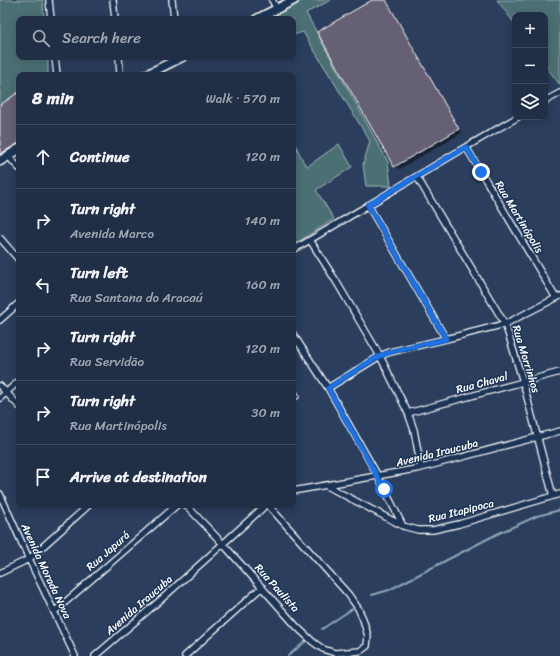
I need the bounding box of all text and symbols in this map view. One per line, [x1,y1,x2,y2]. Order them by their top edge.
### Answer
map controls [512,12,548,120]
button: + [512,12,548,48]
search box [16,16,296,60]
text: Search here [62,25,141,51]
icon: search [30,27,52,49]
button: − [512,48,548,84]
text: 8 min [32,83,74,113]
button: layers [512,84,548,120]
text: Walk · 570 m [206,87,280,110]
text: Continue [70,144,130,170]
text: 120 m [245,145,280,168]
icon: ahead [32,146,54,168]
route end [472,163,490,181]
street label: Rua Martinópolis [490,177,548,257]
text: Turn right [70,196,135,222]
text: 140 m [245,209,280,232]
icon: right [32,210,54,232]
text: Avenida Marco [70,222,154,245]
text: Turn left [70,260,128,286]
text: 160 m [245,273,280,296]
icon: left [32,274,54,296]
text: Rua Santana do Aracaú [70,286,203,309]
street label: Rua Morrinhos [507,323,546,396]
text: Turn right [70,324,135,350]
text: 120 m [245,337,280,360]
icon: right [32,338,54,360]
text: Rua Servidão [70,350,144,373]
street label: Rua Chaval [454,367,511,399]
text: Turn right [70,388,135,414]
text: 30 m [251,401,280,424]
icon: right [32,402,54,424]
text: Rua Martinópolis [70,414,167,437]
street label: Avenida Iraucuba [393,433,481,473]
text: Arrive at destination [70,464,207,490]
icon: arrive [32,466,54,488]
route start [375,480,393,498]
street label: Rua Itapipoca [426,494,496,528]
street label: Avenida Morada Nova [15,519,77,622]
street label: Rua Japurá [82,526,135,576]
street label: Rua Paulista [250,559,304,617]
street label: Avenida Iraucuba [100,570,177,640]

